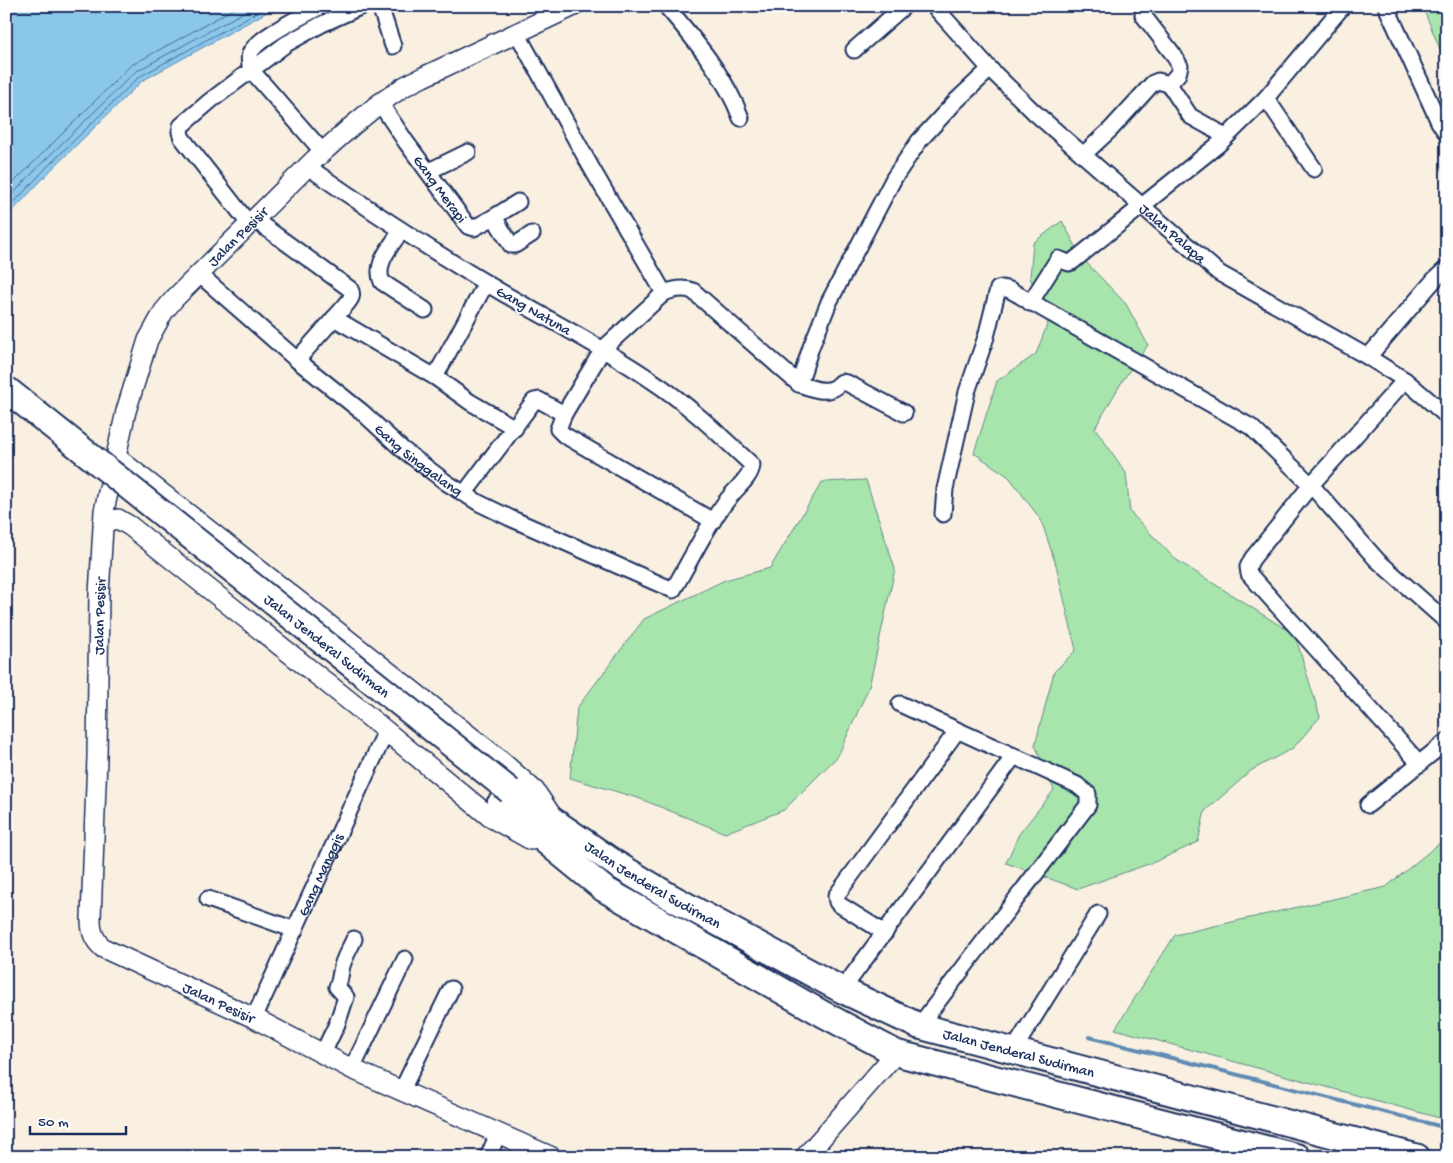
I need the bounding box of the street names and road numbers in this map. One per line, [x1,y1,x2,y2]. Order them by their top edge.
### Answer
street label: Gang Merapi [408,153,470,227]
street label: Jalan Palapa [1135,201,1209,269]
street label: Jalan Pesisir [205,203,274,271]
street label: Gang Natuna [492,283,574,341]
street label: Gang Singgalang [370,421,465,501]
street label: Jalan Pesisir [91,575,111,655]
street label: Jalan Jenderal Sudirman [259,591,393,703]
street label: Gang Manggis [295,831,349,919]
street label: Jalan Jenderal Sudirman [580,838,724,934]
street label: Jalan Pesisir [179,979,259,1029]
street label: Jalan Jenderal Sudirman [941,1026,1096,1083]

